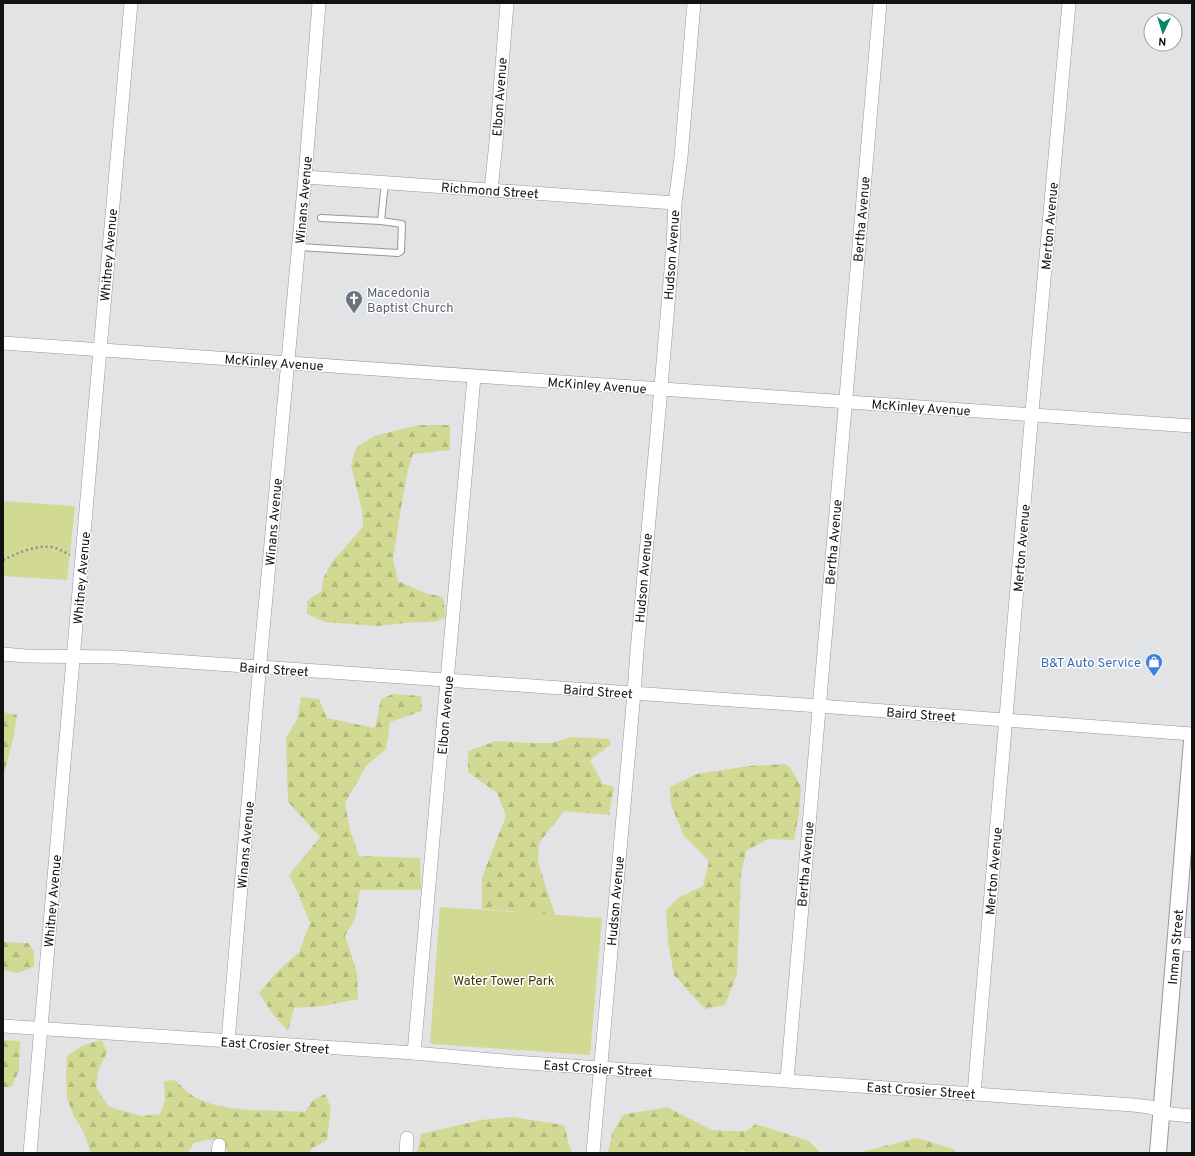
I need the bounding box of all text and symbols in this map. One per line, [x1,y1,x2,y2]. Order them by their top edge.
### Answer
north arrow [1143,12,1183,52]
text: N [1158,34,1167,48]
street label: Elbon Avenue [490,57,512,137]
street label: Winans Avenue [293,156,317,245]
street label: Bertha Avenue [851,176,875,263]
street label: Richmond Street [440,181,539,203]
street label: Merton Avenue [1039,182,1063,271]
street label: Whitney Avenue [98,208,122,302]
street label: Hudson Avenue [662,210,684,301]
place label: Macedonia Baptist Church [367,286,453,317]
church icon: Macedonia Baptist Church [344,289,364,314]
street label: McKinley Avenue [224,353,324,375]
street label: McKinley Avenue [547,376,647,398]
street label: McKinley Avenue [871,398,971,420]
street label: Winans Avenue [263,478,287,567]
street label: Bertha Avenue [823,499,847,586]
street label: Merton Avenue [1011,504,1035,593]
street label: Whitney Avenue [71,531,95,625]
street label: Hudson Avenue [633,533,657,624]
shop icon: B&T Auto Service [1144,652,1164,677]
place label: B&T Auto Service [1041,656,1141,672]
street label: Baird Street [239,661,309,681]
street label: Elbon Avenue [436,675,458,755]
street label: Baird Street [563,683,633,703]
street label: Baird Street [886,706,956,726]
street label: Winans Avenue [235,801,259,890]
street label: Bertha Avenue [795,821,819,908]
street label: Merton Avenue [983,827,1007,916]
street label: Whitney Avenue [42,854,66,948]
street label: Hudson Avenue [605,856,629,947]
street label: Inman Street [1166,909,1188,985]
park label: Water Tower Park [453,974,555,990]
street label: East Crosier Street [220,1035,330,1059]
street label: East Crosier Street [543,1058,653,1082]
street label: East Crosier Street [866,1080,976,1104]

